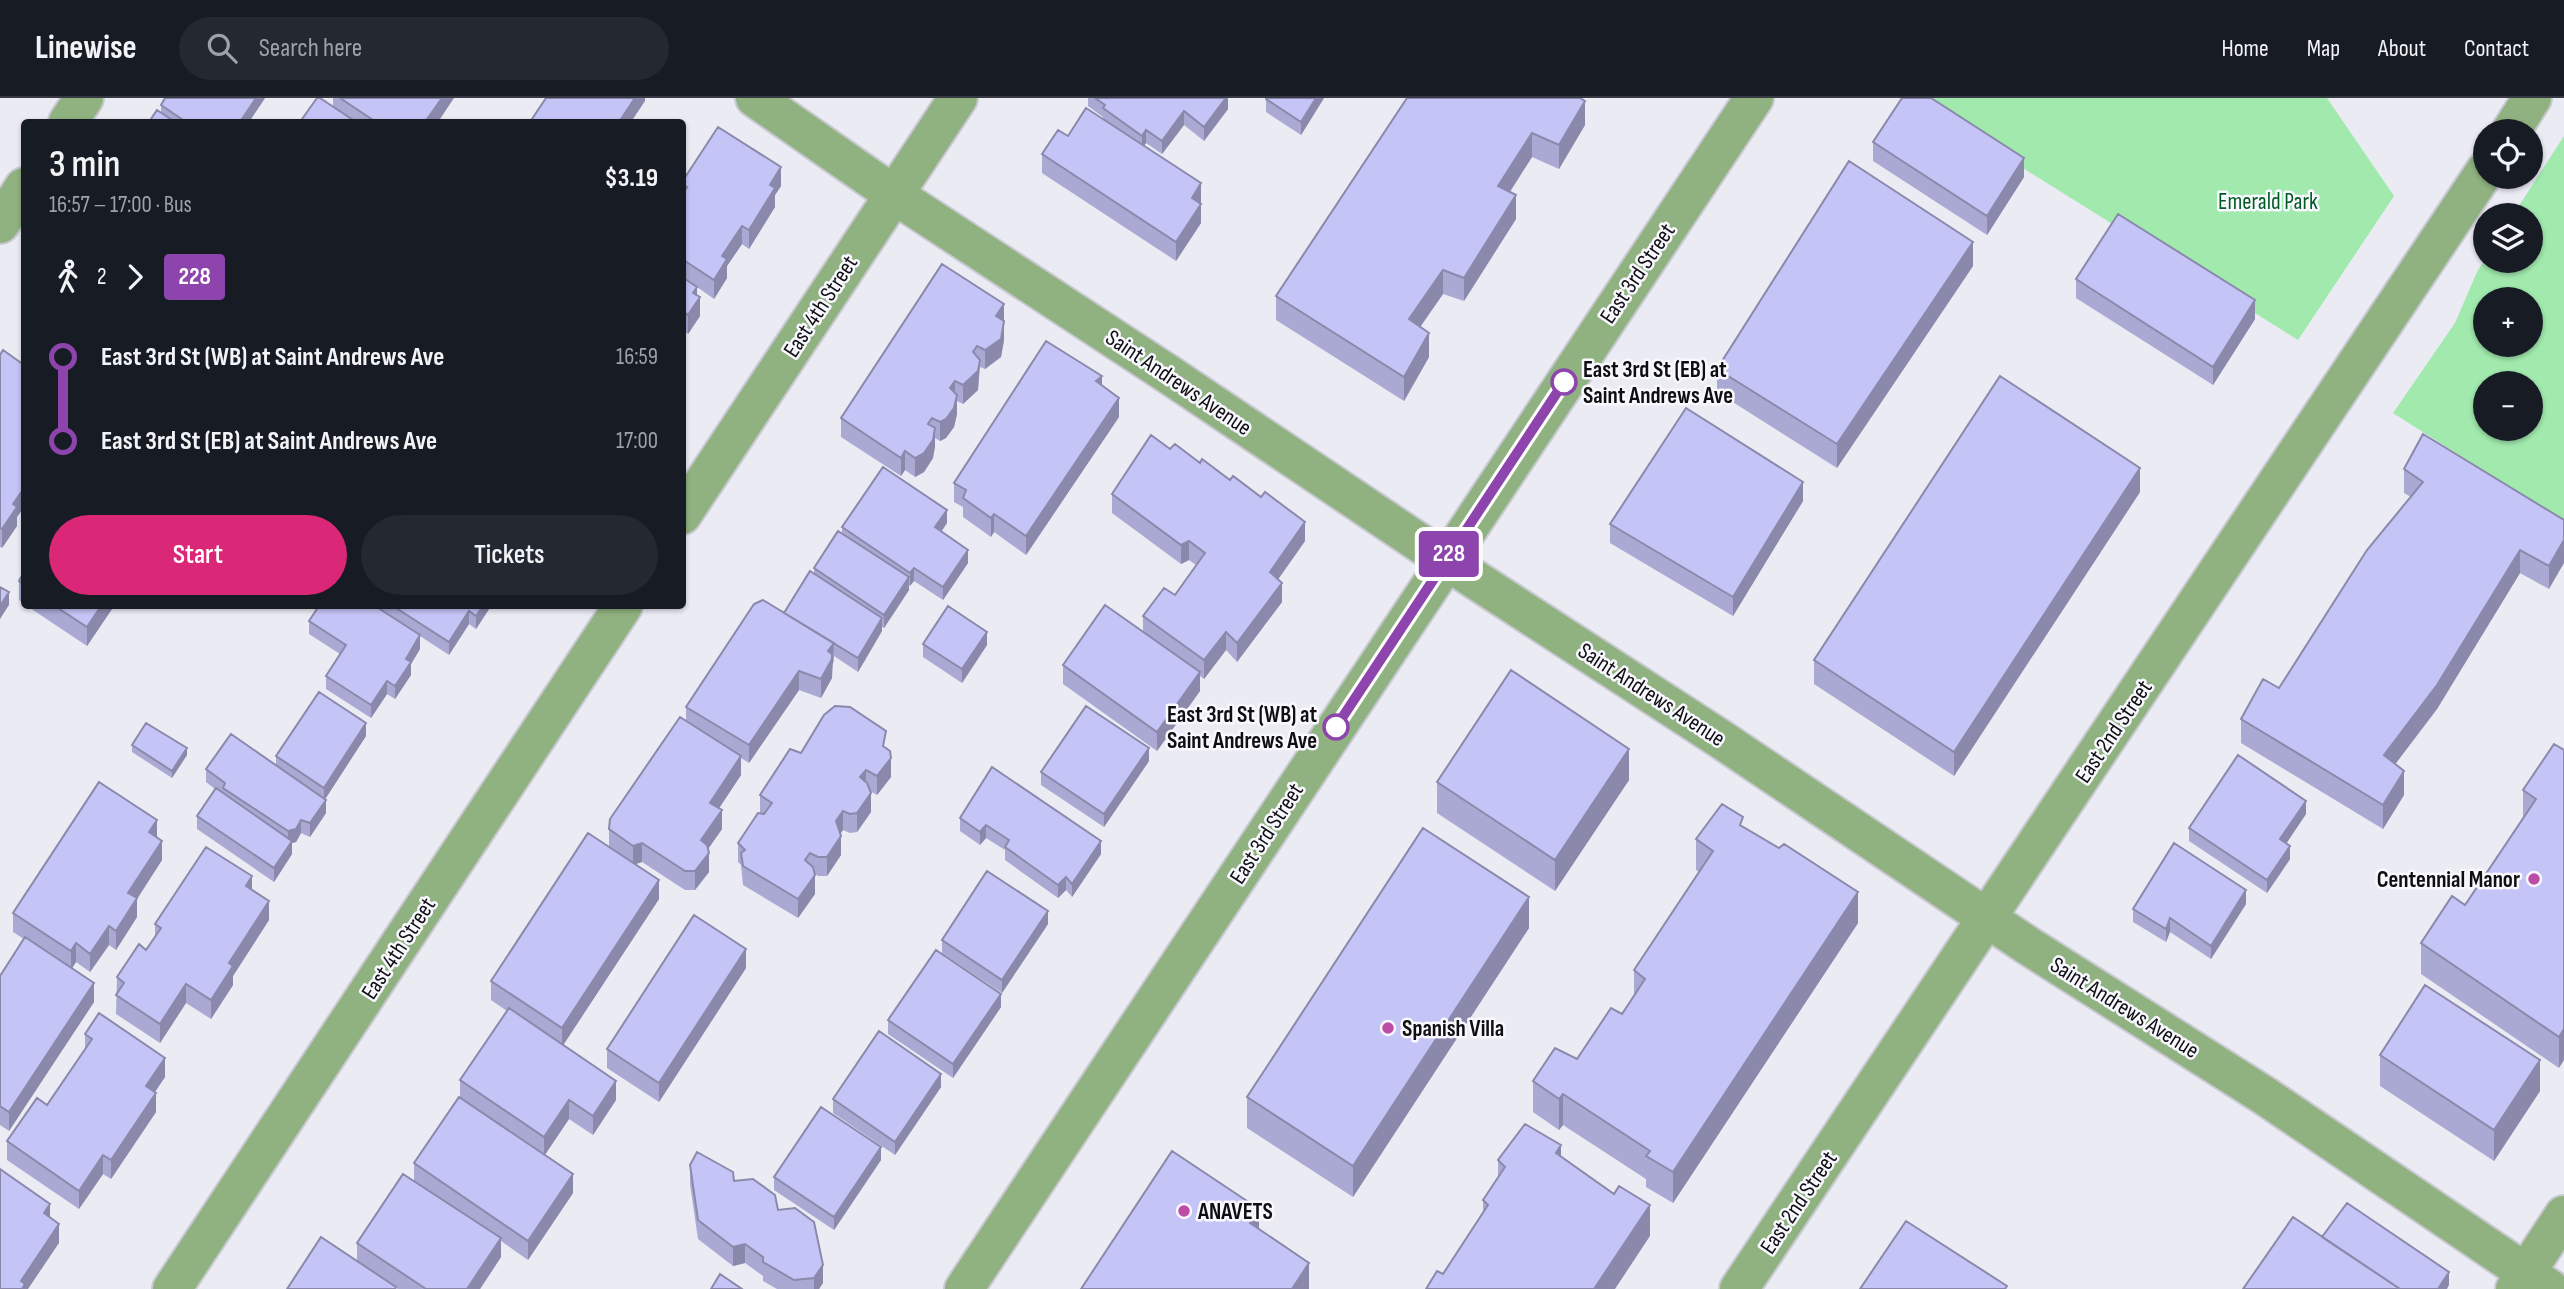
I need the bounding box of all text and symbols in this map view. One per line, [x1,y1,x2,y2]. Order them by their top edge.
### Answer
search box [179,17,669,80]
text: Linewise [35,28,137,68]
icon: search [203,29,241,67]
text: Search here [259,33,362,64]
text: Home [2221,34,2269,63]
text: Map [2307,34,2340,63]
text: About [2378,34,2426,63]
text: Contact [2464,34,2529,63]
map controls [2473,119,2543,441]
button: locate [2473,119,2543,189]
text: 3 min [49,142,120,187]
text: $3.19 [604,163,658,194]
park label: Emerald Park [2218,188,2318,216]
text: 16:57 – 17:00 · Bus [49,191,192,219]
button: layers [2473,203,2543,273]
street label: East 3rd Street [1594,218,1681,329]
street label: East 4th Street [778,250,864,363]
icon: walk [49,258,87,296]
icon: forward [116,258,154,296]
text: 228 [178,262,211,291]
text: 2 [97,263,106,291]
button: + [2473,287,2543,357]
street label: Saint Andrews Avenue [1100,324,1257,442]
text: East 3rd St (WB) at Saint Andrews Ave [101,342,444,373]
text: 16:59 [616,343,658,371]
place label: East 3rd St (EB) at Saint Andrews Ave [1583,356,1733,410]
marker: East 3rd St (EB) at Saint Andrews Ave [1551,369,1577,395]
button: − [2473,371,2543,441]
text: East 3rd St (EB) at Saint Andrews Ave [101,426,437,457]
text: 17:00 [616,427,658,455]
button: Start [49,515,347,595]
button: Tickets [361,515,658,595]
line badge: 228 [1409,531,1489,577]
text: 228 [1433,539,1465,568]
street label: Saint Andrews Avenue [1573,637,1730,753]
street label: East 2nd Street [2069,675,2158,788]
place label: East 3rd St (WB) at Saint Andrews Ave [1167,701,1317,755]
marker: East 3rd St (WB) at Saint Andrews Ave [1323,714,1349,740]
street label: East 3rd Street [1224,778,1310,889]
place label: Centennial Manor [2377,866,2520,894]
marker: Centennial Manor [2526,871,2542,887]
street label: East 4th Street [356,892,442,1005]
street label: Saint Andrews Avenue [2045,951,2204,1065]
place label: Spanish Villa [1402,1015,1504,1043]
marker: Spanish Villa [1380,1020,1396,1036]
street label: East 2nd Street [1754,1146,1843,1259]
place label: ANAVETS [1197,1198,1273,1226]
marker: ANAVETS [1176,1203,1192,1219]

